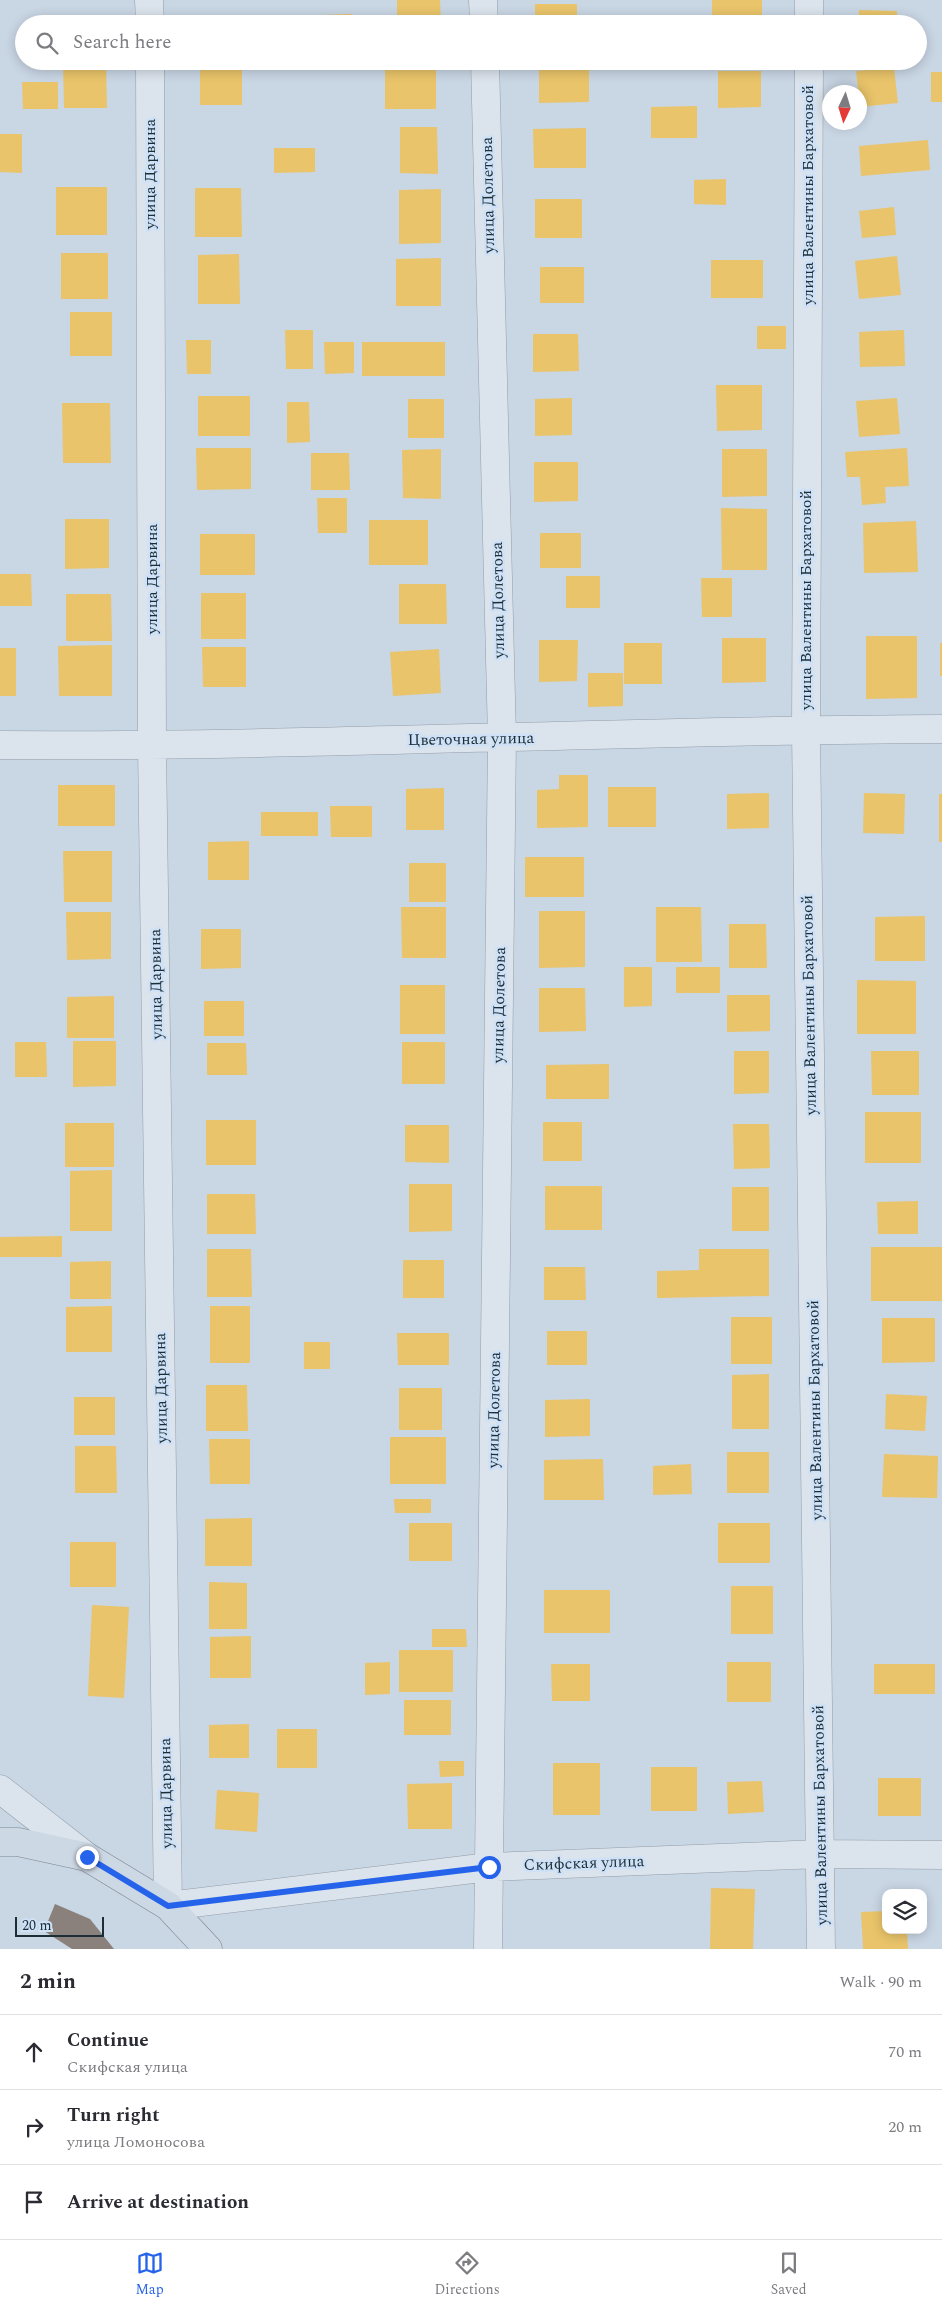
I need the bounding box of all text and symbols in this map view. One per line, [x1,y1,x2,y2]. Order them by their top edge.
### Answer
search box [15,15,927,70]
text: Search here [73,28,172,57]
icon: search [33,29,61,57]
street label: улица Валентины Бархатовой [796,85,820,306]
north arrow [822,85,867,130]
street label: улица Дарвина [138,119,162,230]
street label: улица Долетова [475,136,501,254]
street label: улица Валентины Бархатовой [794,490,818,711]
street label: улица Дарвина [140,524,164,635]
street label: улица Долетова [485,541,511,659]
street label: Цветочная улица [408,726,535,752]
street label: улица Валентины Бархатовой [795,895,823,1116]
street label: улица Дарвина [143,928,169,1040]
street label: улица Долетова [486,946,512,1064]
street label: улица Валентины Бархатовой [801,1300,829,1521]
street label: улица Дарвина [148,1332,174,1444]
street label: улица Долетова [481,1351,507,1469]
street label: улица Валентины Бархатовой [806,1705,834,1926]
street label: улица Дарвина [153,1737,179,1849]
route end [76,1846,99,1869]
street label: Скифская улица [523,1849,645,1877]
route start [478,1856,501,1879]
map controls [882,1889,927,1934]
button: layers [882,1889,927,1934]
scale bar [15,1914,104,1937]
text: 20 m [22,1915,52,1936]
text: 2 min [20,1966,76,1998]
text: Walk · 90 m [839,1970,922,1994]
text: Continue [67,2026,149,2055]
icon: ahead [20,2038,48,2066]
text: 70 m [888,2040,922,2064]
text: Скифская улица [67,2055,188,2079]
text: Turn right [67,2101,160,2130]
icon: right [20,2113,48,2141]
text: 20 m [888,2115,922,2139]
text: улица Ломоносова [67,2130,205,2154]
icon: arrive [20,2188,48,2216]
text: Arrive at destination [67,2188,249,2217]
tab: Map [135,2249,164,2300]
tab: Directions [434,2249,500,2300]
tab: Saved [771,2249,807,2300]

